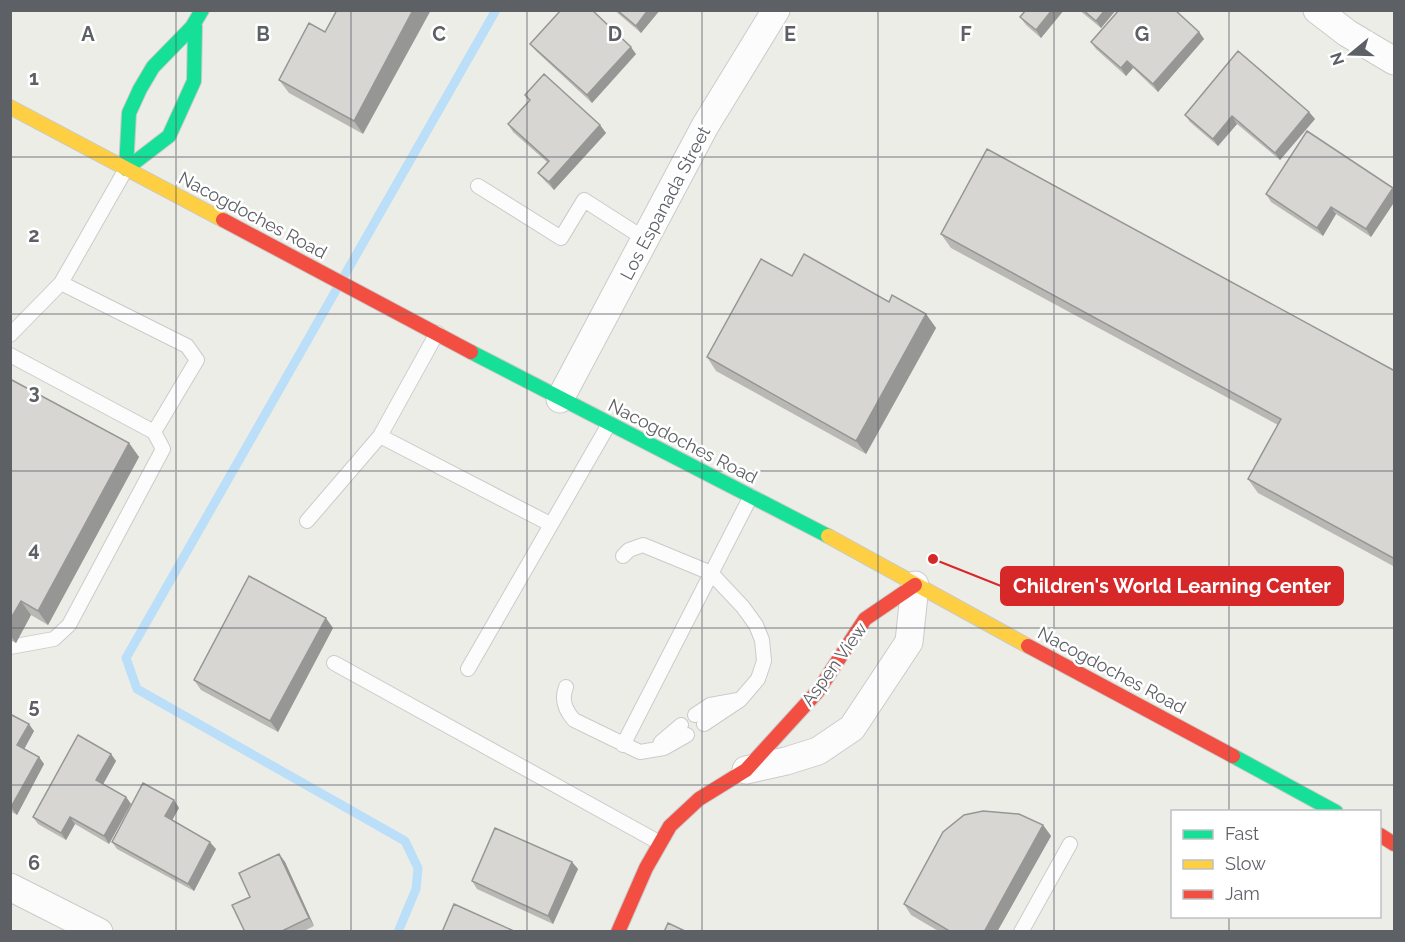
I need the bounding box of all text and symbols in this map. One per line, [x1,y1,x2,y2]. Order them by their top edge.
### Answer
text: A [81,22,95,46]
text: B [256,22,270,46]
text: C [432,22,446,46]
text: D [608,22,622,46]
text: E [784,22,796,46]
text: F [960,22,972,46]
text: G [1135,22,1149,46]
north arrow [1321,24,1381,84]
text: N [1326,50,1348,68]
text: 1 [29,66,39,90]
street label: Los Espanada Street [616,123,714,283]
street label: Nacogdoches Road [175,167,331,263]
text: 2 [28,223,40,247]
text: 3 [28,380,40,404]
street label: Nacogdoches Road [605,394,761,488]
text: 4 [28,537,40,561]
callout: Children's World Learning Center [1001,567,1343,605]
text: Children's World Learning Center [1013,574,1331,598]
street label: Aspen View [797,618,872,710]
street label: Nacogdoches Road [1034,622,1190,718]
text: 5 [28,694,40,718]
legend [1171,810,1381,918]
text: Fast [1225,823,1259,844]
text: 6 [28,851,40,875]
text: Slow [1225,853,1266,874]
text: Jam [1225,883,1260,904]

